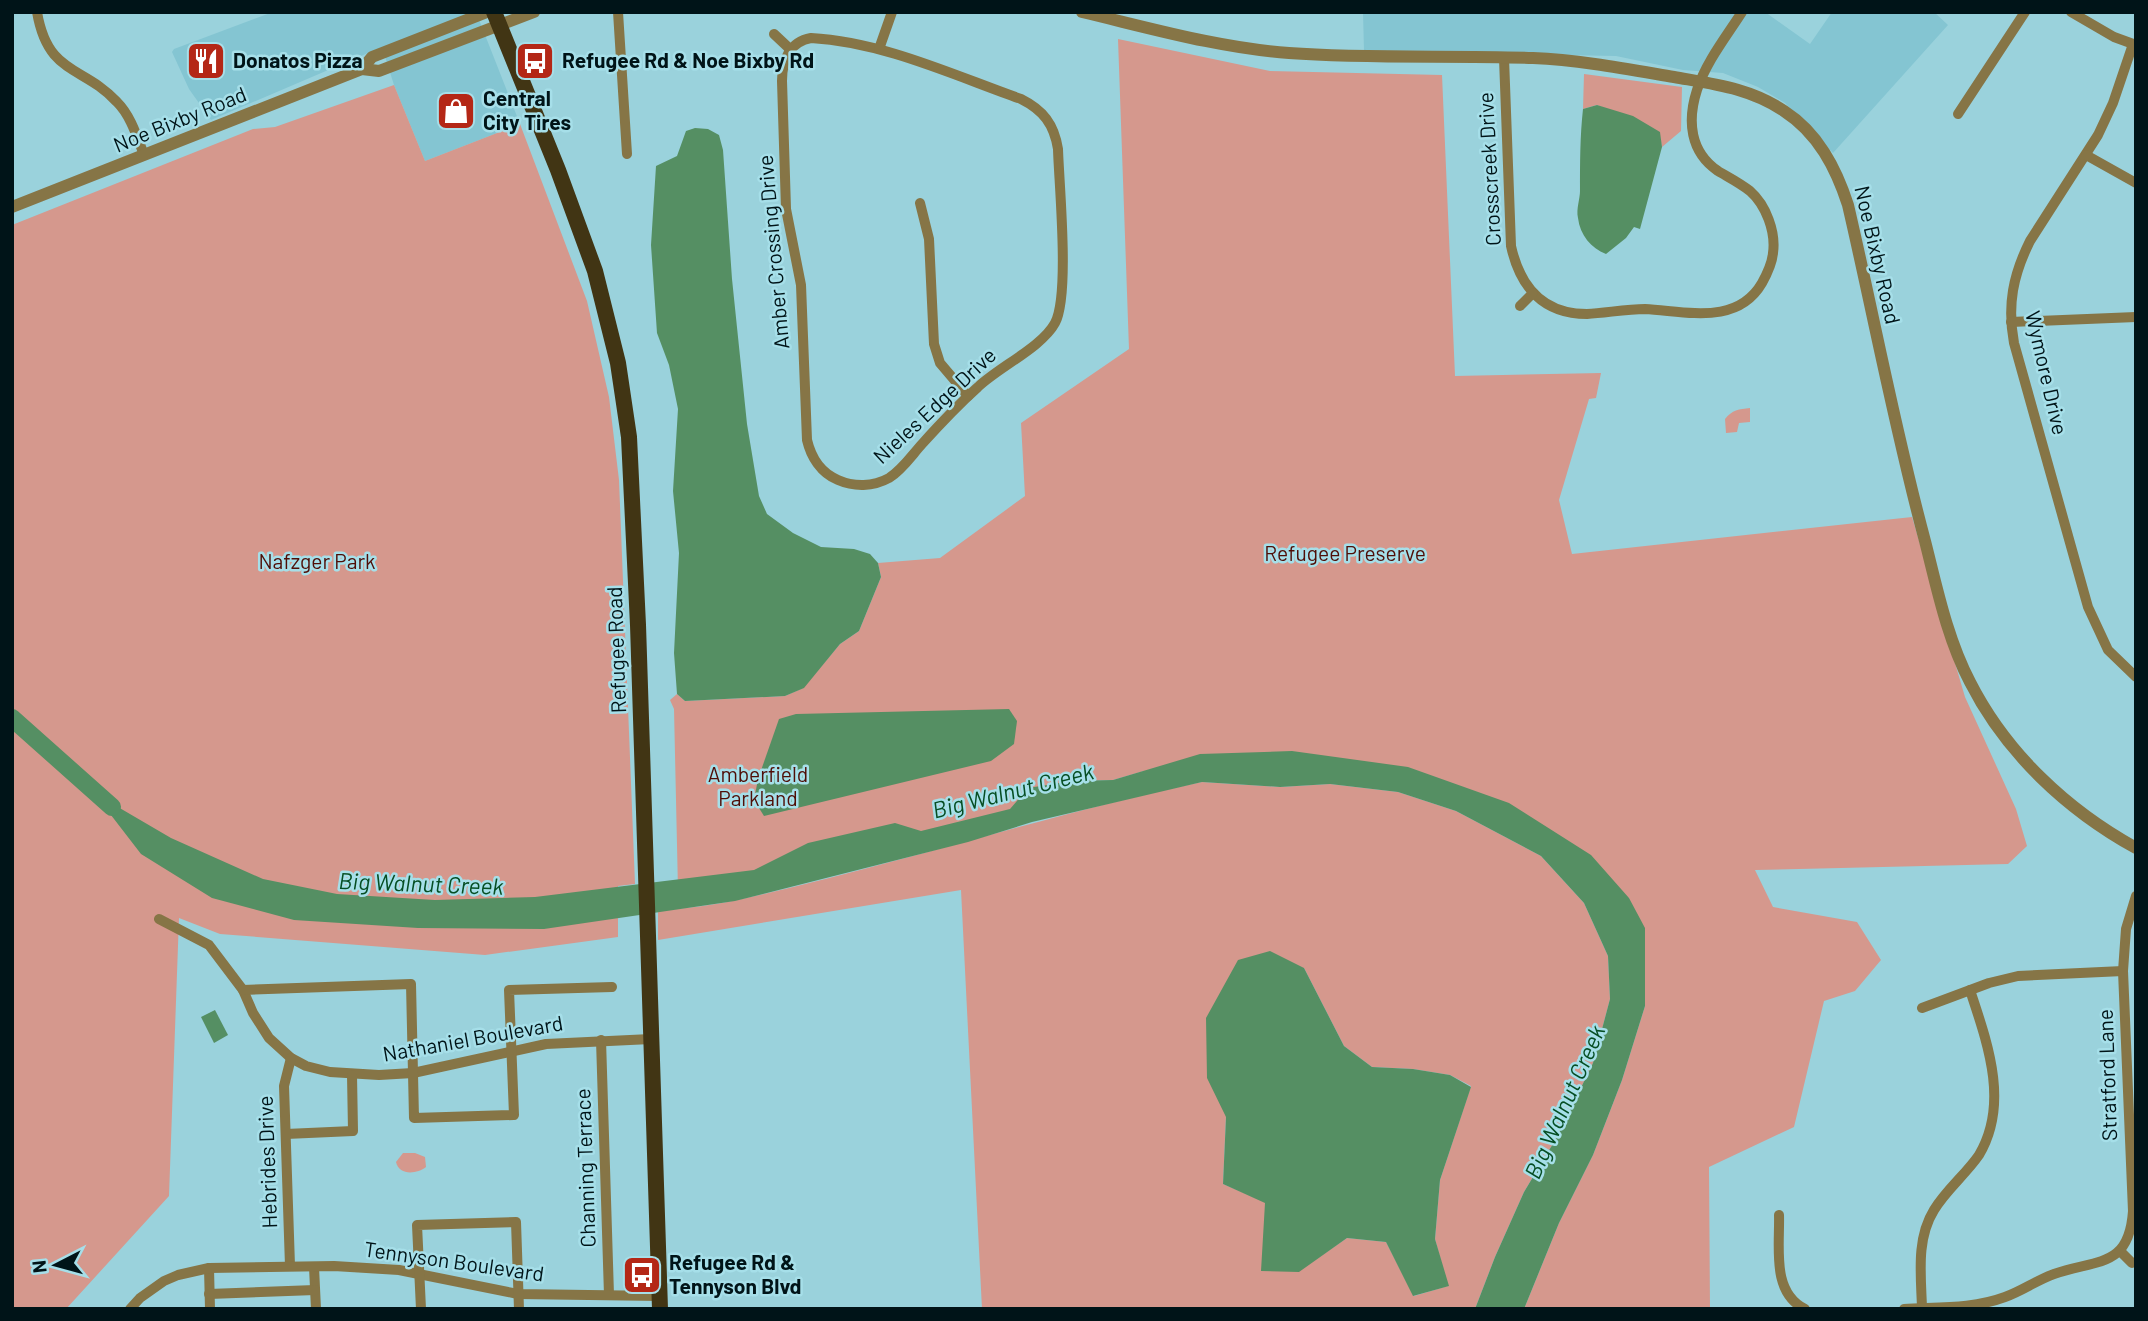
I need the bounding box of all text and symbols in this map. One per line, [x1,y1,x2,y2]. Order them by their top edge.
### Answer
restaurant icon: Donatos Pizza [185,40,227,82]
bus stop icon: Refugee Rd & Noe Bixby Rd [514,40,556,82]
place label: Donatos Pizza [233,47,363,72]
place label: Refugee Rd & Noe Bixby Rd [562,47,814,72]
street label: Noe Bixby Road [109,81,250,157]
place label: Central City Tires [483,85,571,134]
shop icon: Central City Tires [435,90,477,132]
street label: Crosscreek Drive [1472,92,1505,247]
street label: Amber Crossing Drive [752,154,793,350]
street label: Noe Bixby Road [1850,183,1907,326]
street label: Wymore Drive [2021,308,2074,437]
street label: Nieles Edge Drive [868,342,1000,468]
park label: Refugee Preserve [1264,540,1426,565]
park label: Nafzger Park [258,548,376,573]
street label: Refugee Road [601,586,630,714]
water label: Big Walnut Creek [929,756,1096,824]
park label: Amberfield Parkland [708,761,808,810]
water label: Big Walnut Creek [338,866,504,900]
street label: Nathaniel Boulevard [381,1009,565,1066]
street label: Stratford Lane [2092,1009,2121,1141]
water label: Big Walnut Creek [1518,1020,1610,1183]
street label: Channing Terrace [569,1088,600,1248]
street label: Hebrides Drive [252,1095,281,1229]
north arrow [21,1230,91,1300]
street label: Tennyson Boulevard [363,1236,546,1286]
place label: Refugee Rd & Tennyson Blvd [669,1249,802,1298]
bus stop icon: Refugee Rd & Tennyson Blvd [621,1254,663,1296]
text: N [26,1259,51,1274]

